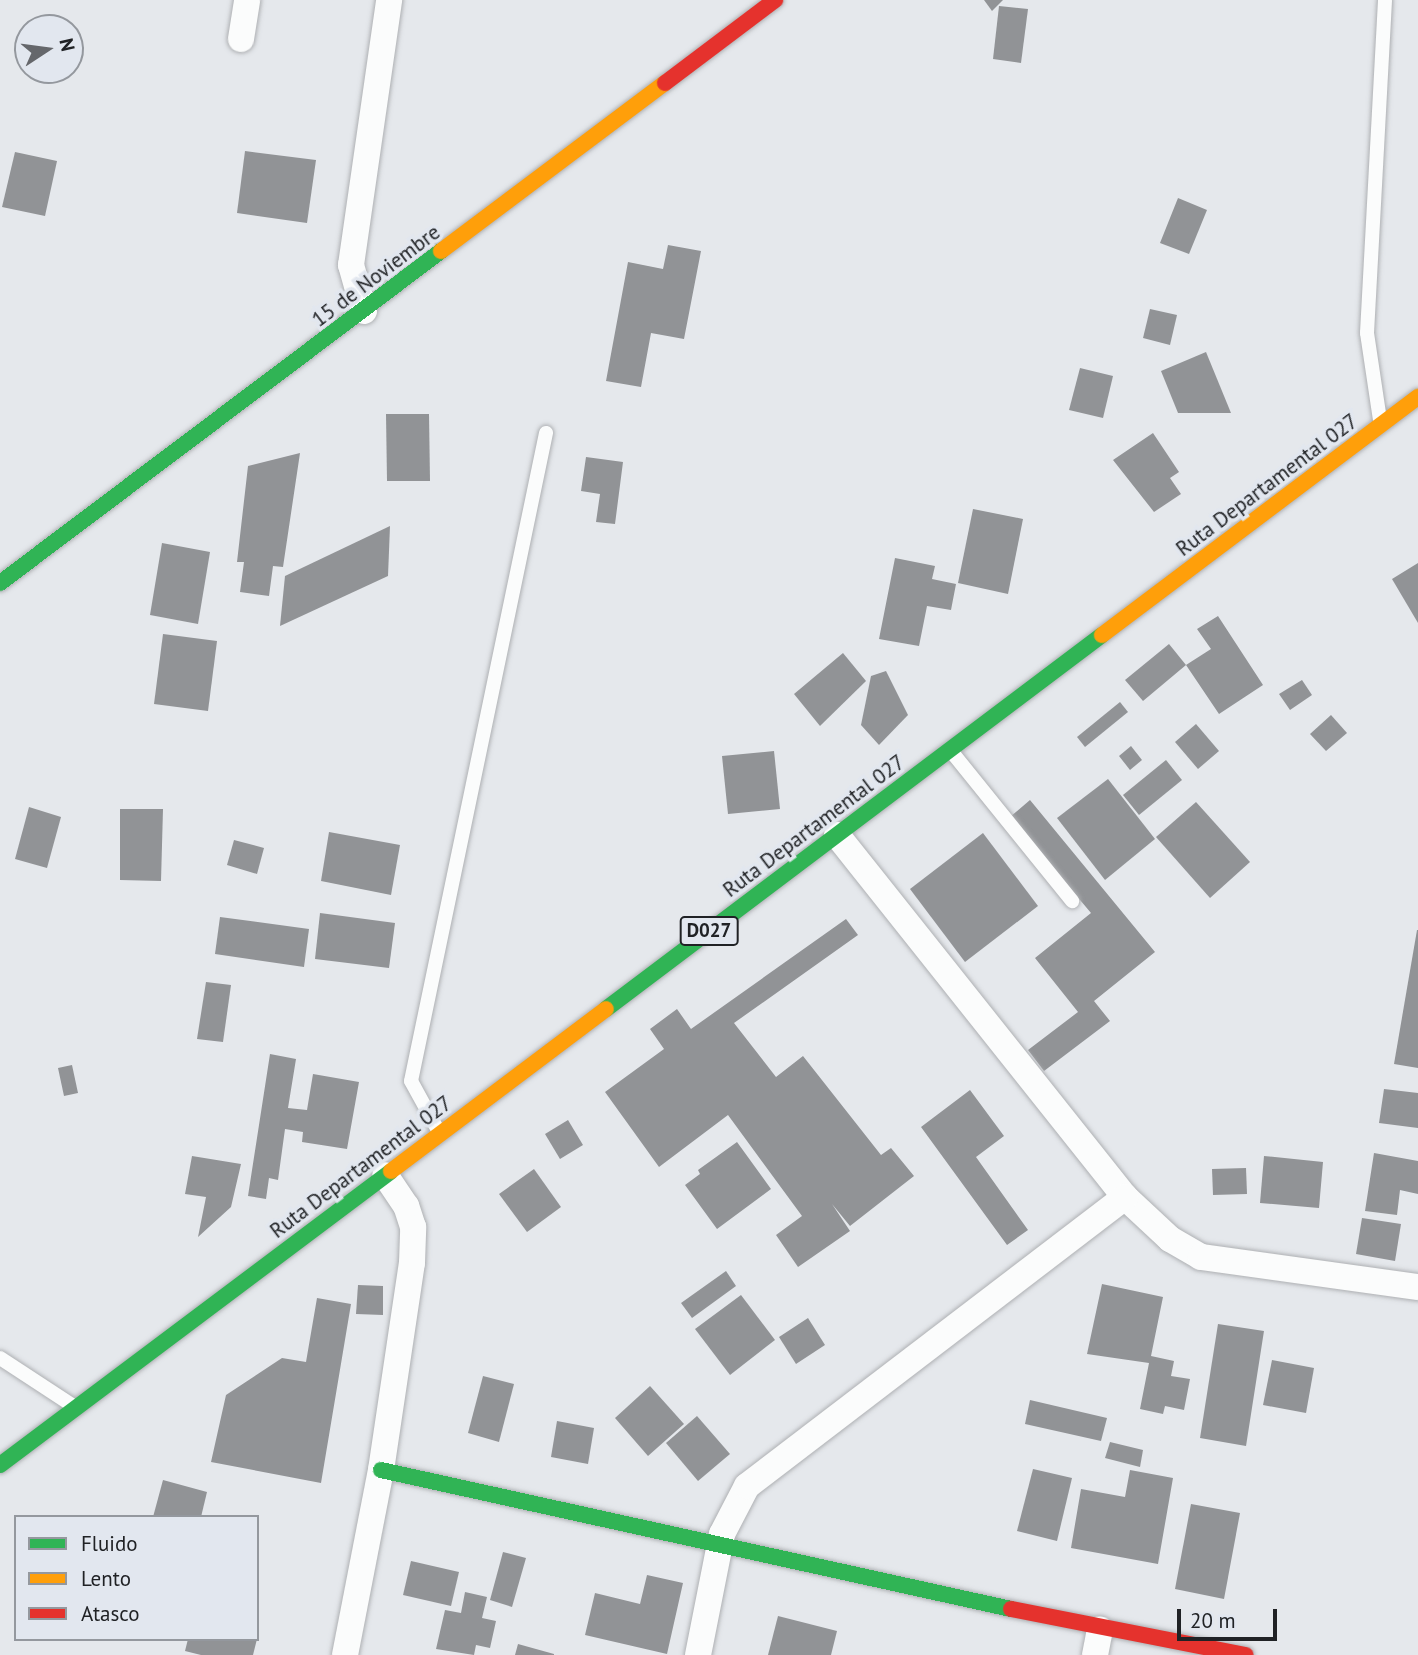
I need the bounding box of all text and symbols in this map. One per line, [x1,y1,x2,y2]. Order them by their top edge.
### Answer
north arrow [14,14,84,84]
text: N [54,36,81,53]
street label: 15 de Noviembre [307,220,445,332]
street label: Ruta Departamental 027 [1171,408,1363,562]
street label: Ruta Departamental 027 [718,749,910,903]
road number: D027 [679,916,739,946]
street label: Ruta Departamental 027 [265,1090,457,1244]
legend [14,1515,259,1641]
text: Fluido [81,1530,138,1557]
text: Lento [81,1565,131,1592]
scale bar [1180,1596,1280,1640]
text: Atasco [81,1600,140,1627]
text: 20 m [1190,1607,1236,1634]

